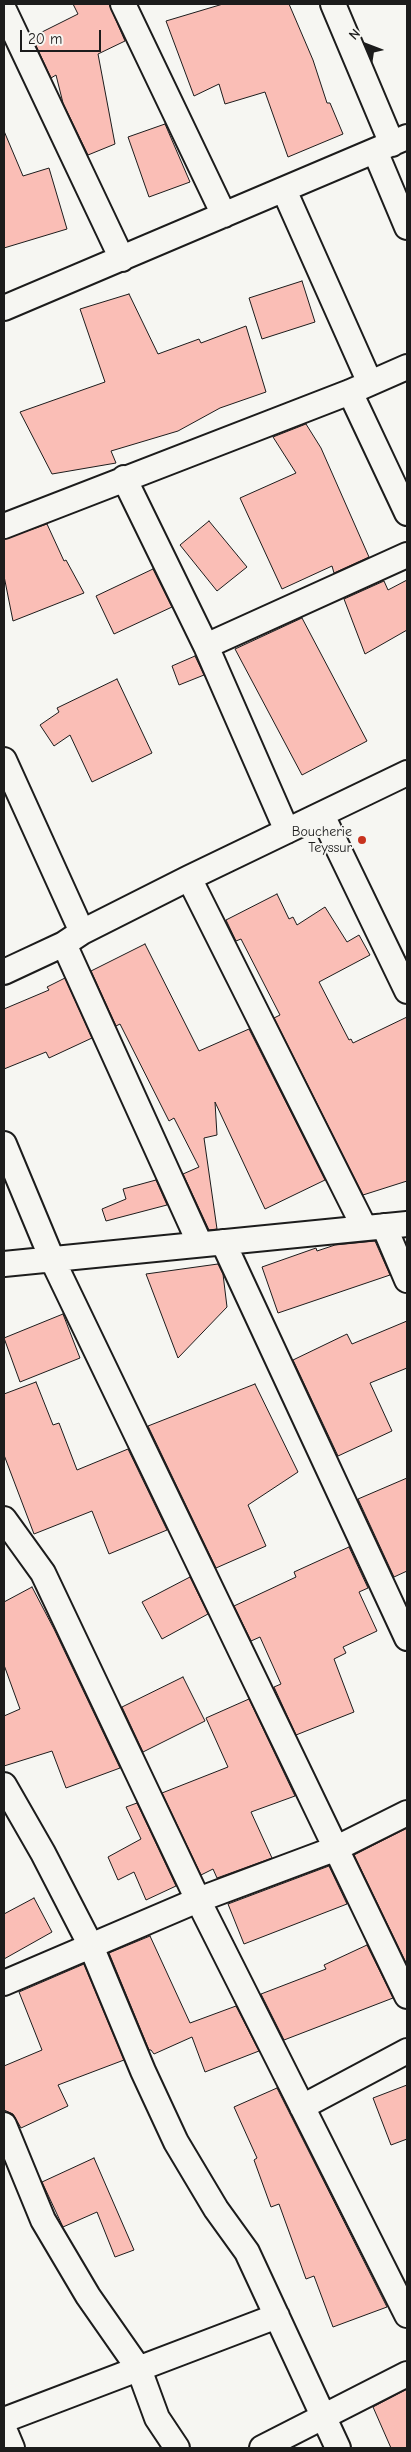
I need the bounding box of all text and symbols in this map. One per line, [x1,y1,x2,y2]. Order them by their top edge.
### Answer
scale bar [22,20,104,52]
north arrow [341,20,391,70]
text: N [345,25,364,44]
text: 20 m [28,30,62,48]
place label: Boucherie Teyssur [292,824,352,856]
marker: Boucherie Teyssur [356,834,368,846]

